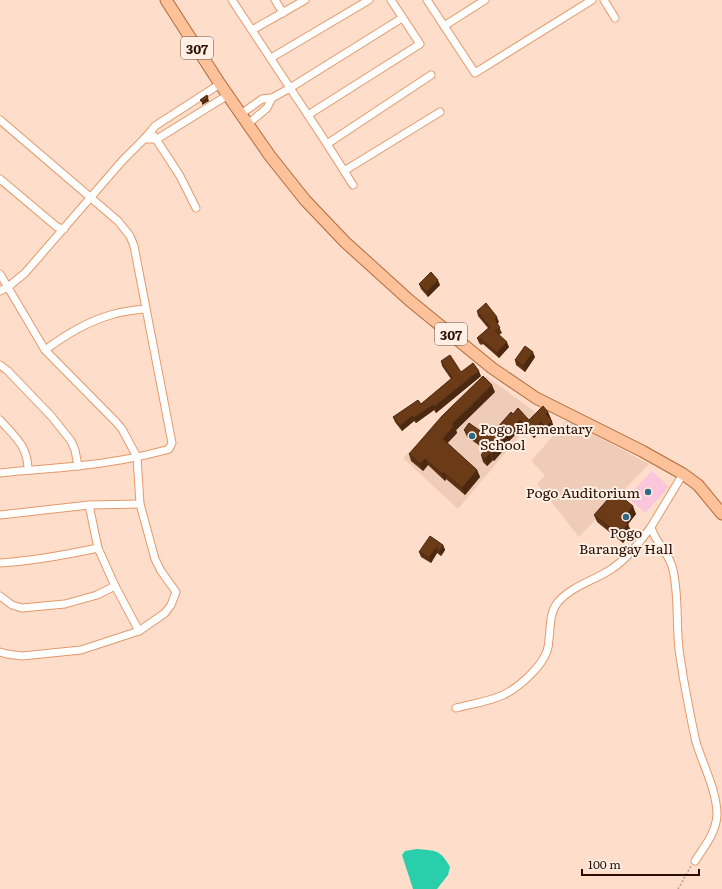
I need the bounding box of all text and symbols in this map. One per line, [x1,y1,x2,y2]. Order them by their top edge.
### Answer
road number: 307 [181,37,213,59]
road number: 307 [435,323,467,345]
place label: Pogo Elementary School [480,418,594,454]
marker: Pogo Elementary School [467,431,477,441]
place label: Pogo Auditorium [526,482,640,502]
marker: Pogo Auditorium [643,487,653,497]
marker: Pogo Barangay Hall [621,512,631,522]
place label: Pogo Barangay Hall [579,522,673,558]
scale bar [582,851,699,877]
text: 100 m [588,855,621,873]

